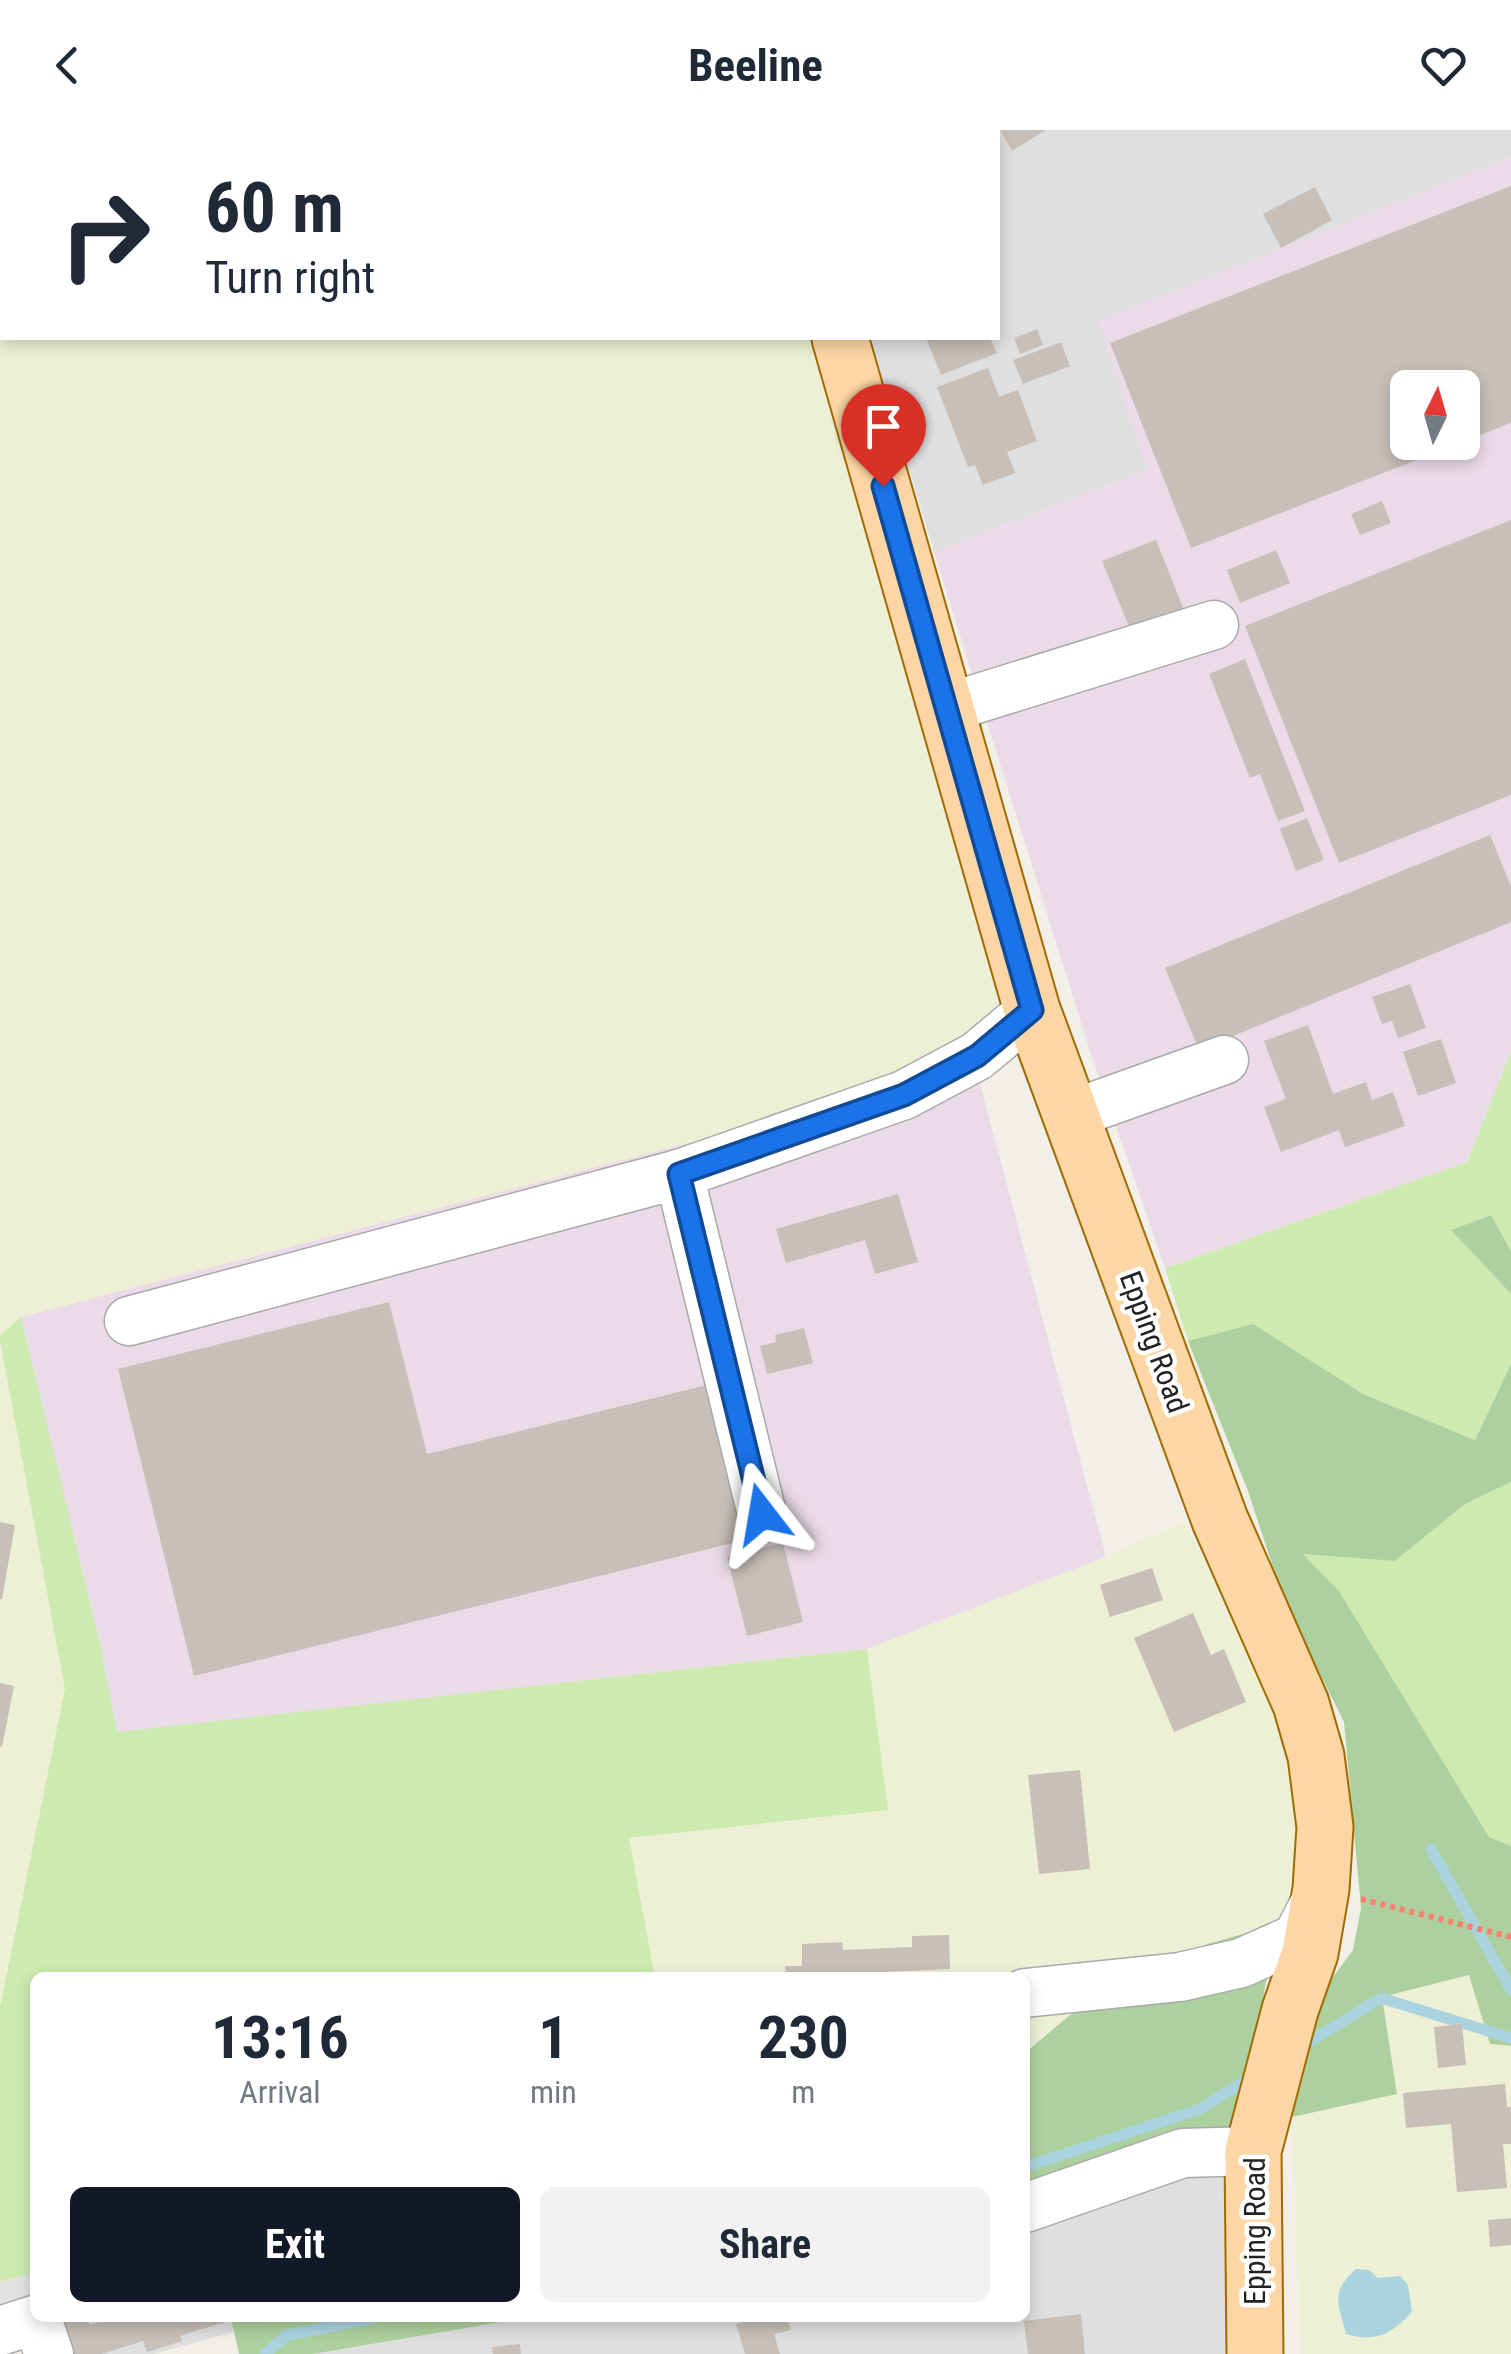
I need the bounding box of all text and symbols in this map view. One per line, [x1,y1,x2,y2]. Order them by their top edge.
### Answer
icon: back [40,38,95,93]
icon: heart [1416,38,1471,93]
text: Beeline [688,39,823,92]
text: 60 m [205,167,344,249]
icon: right [40,170,170,300]
text: Turn right [205,251,375,304]
north arrow [1390,370,1480,460]
map controls [1390,370,1480,460]
pin [841,384,926,487]
icon: arrive [856,399,911,454]
street label: Epping Road [1113,1266,1196,1417]
position arrow [710,1462,814,1566]
text: 13:16 [211,2002,349,2073]
text: 1 [538,2002,569,2073]
text: 230 [758,2002,849,2073]
text: Arrival [239,2073,321,2111]
text: min [530,2073,577,2111]
text: m [791,2073,815,2111]
street label: Epping Road [1237,2157,1272,2305]
button: Exit [70,2187,520,2302]
button: Share [540,2187,990,2302]

